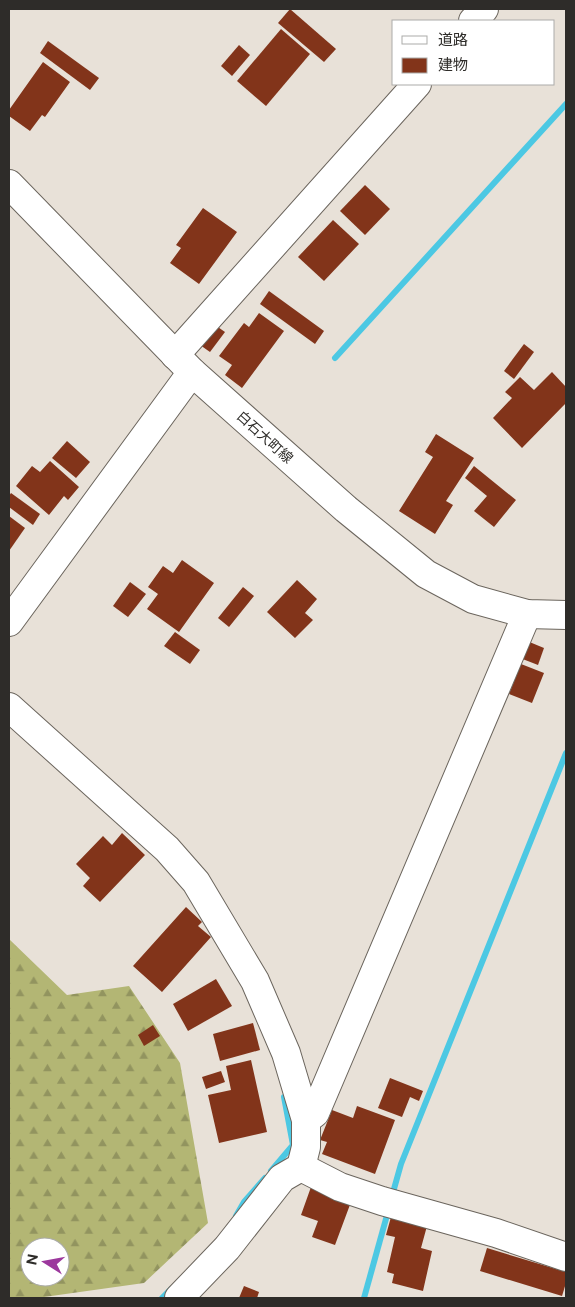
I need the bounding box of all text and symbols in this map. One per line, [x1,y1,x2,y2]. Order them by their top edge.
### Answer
legend [392,20,555,85]
text: 道路 [438,31,468,48]
text: 建物 [438,56,468,73]
street label: 白石大町線 [234,408,296,466]
north arrow [20,1237,70,1287]
text: N [23,1253,41,1266]

